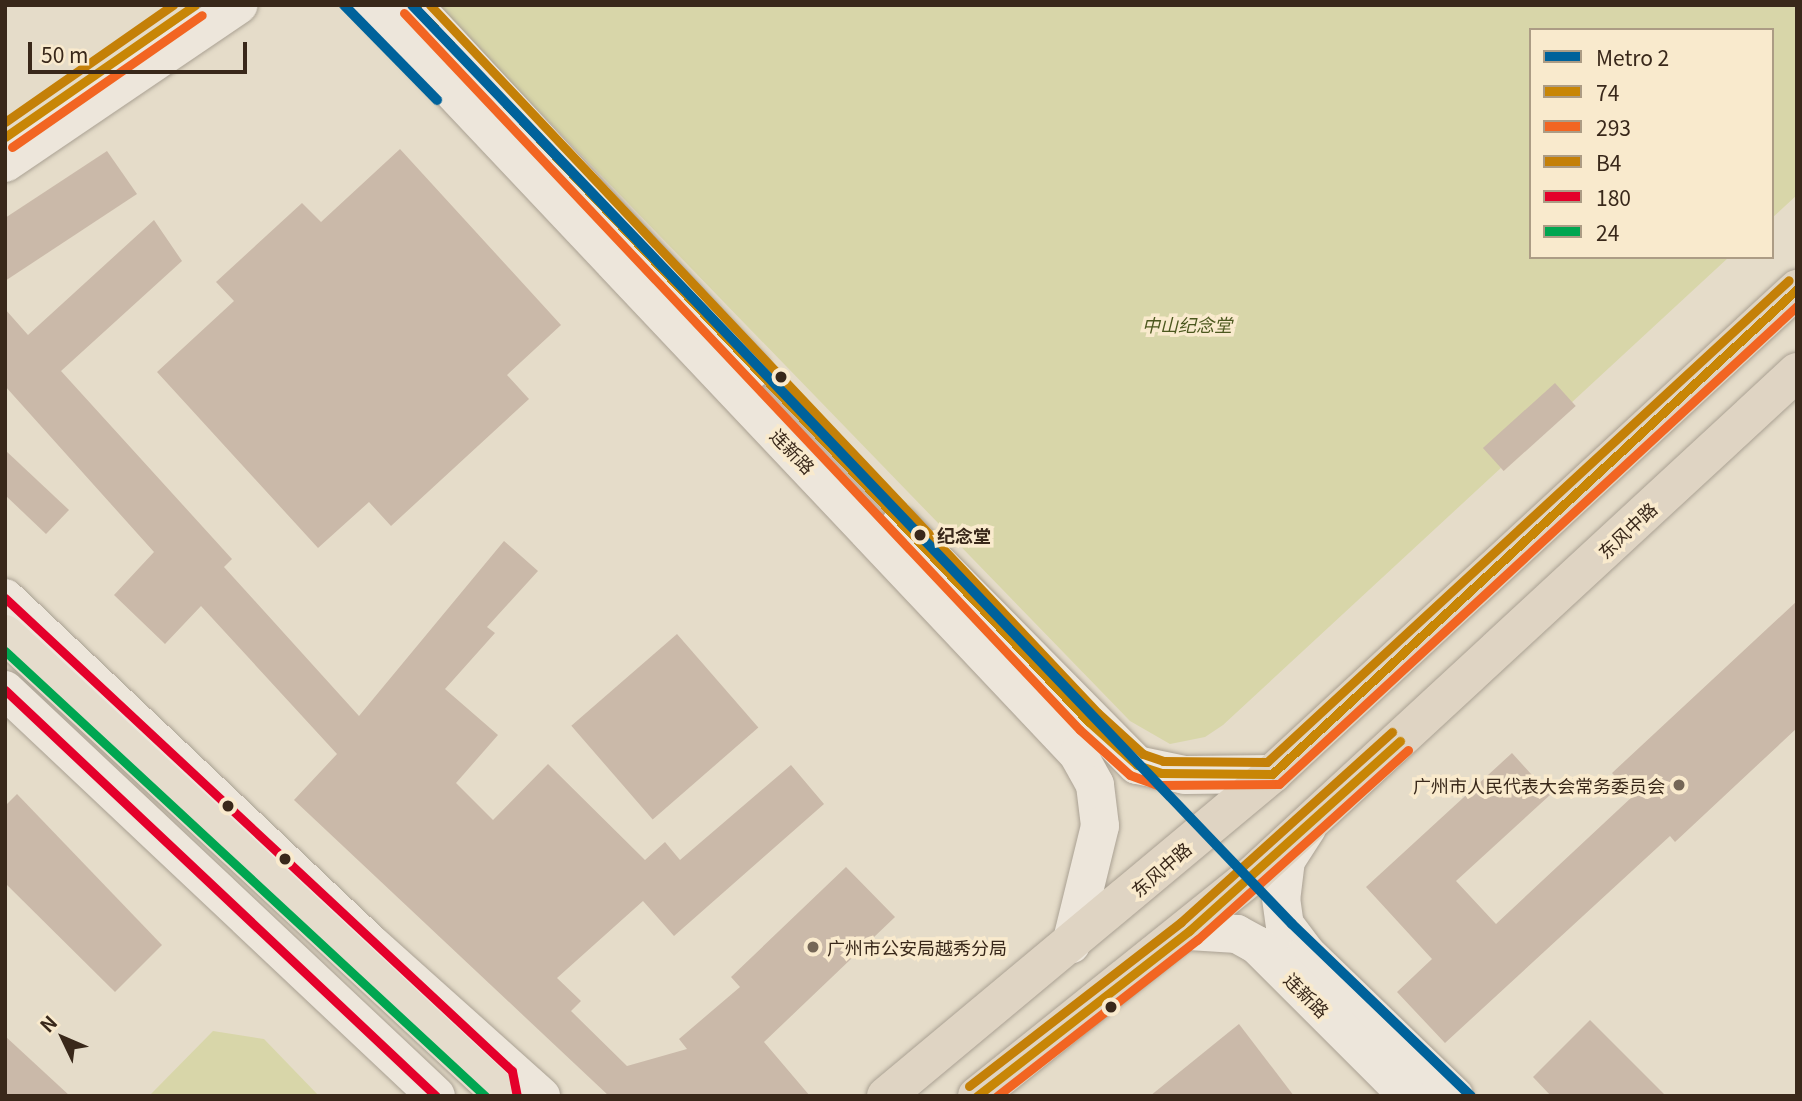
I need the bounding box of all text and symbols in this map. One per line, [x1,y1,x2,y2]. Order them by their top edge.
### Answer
scale bar [32,28,250,72]
legend [1529,28,1774,259]
text: 50 m [41,39,88,69]
text: Metro 2 [1596,42,1669,72]
text: 74 [1596,77,1619,107]
text: 293 [1596,112,1631,142]
text: B4 [1596,147,1621,177]
text: 180 [1596,182,1631,212]
text: 24 [1596,217,1619,247]
park label: 中山纪念堂 [1142,313,1232,335]
unlabelled marker [774,370,788,384]
street label: 连新路 [766,424,820,478]
street label: 东风中路 [1593,498,1661,562]
marker: 纪念堂 [909,524,931,546]
place label: 纪念堂 [937,524,991,546]
place label: 广州市人民代表大会常务委员会 [1413,774,1665,796]
marker: 广州市人民代表大会常务委员会 [1671,777,1687,793]
unlabelled marker [221,799,235,813]
street label: 东风中路 [1127,837,1195,901]
unlabelled marker [278,852,292,866]
place label: 广州市公安局越秀分局 [827,936,1007,958]
marker: 广州市公安局越秀分局 [805,939,821,955]
street label: 连新路 [1280,968,1334,1022]
unlabelled marker [1104,1000,1118,1014]
north arrow [28,1003,98,1073]
text: N [33,1009,62,1038]

